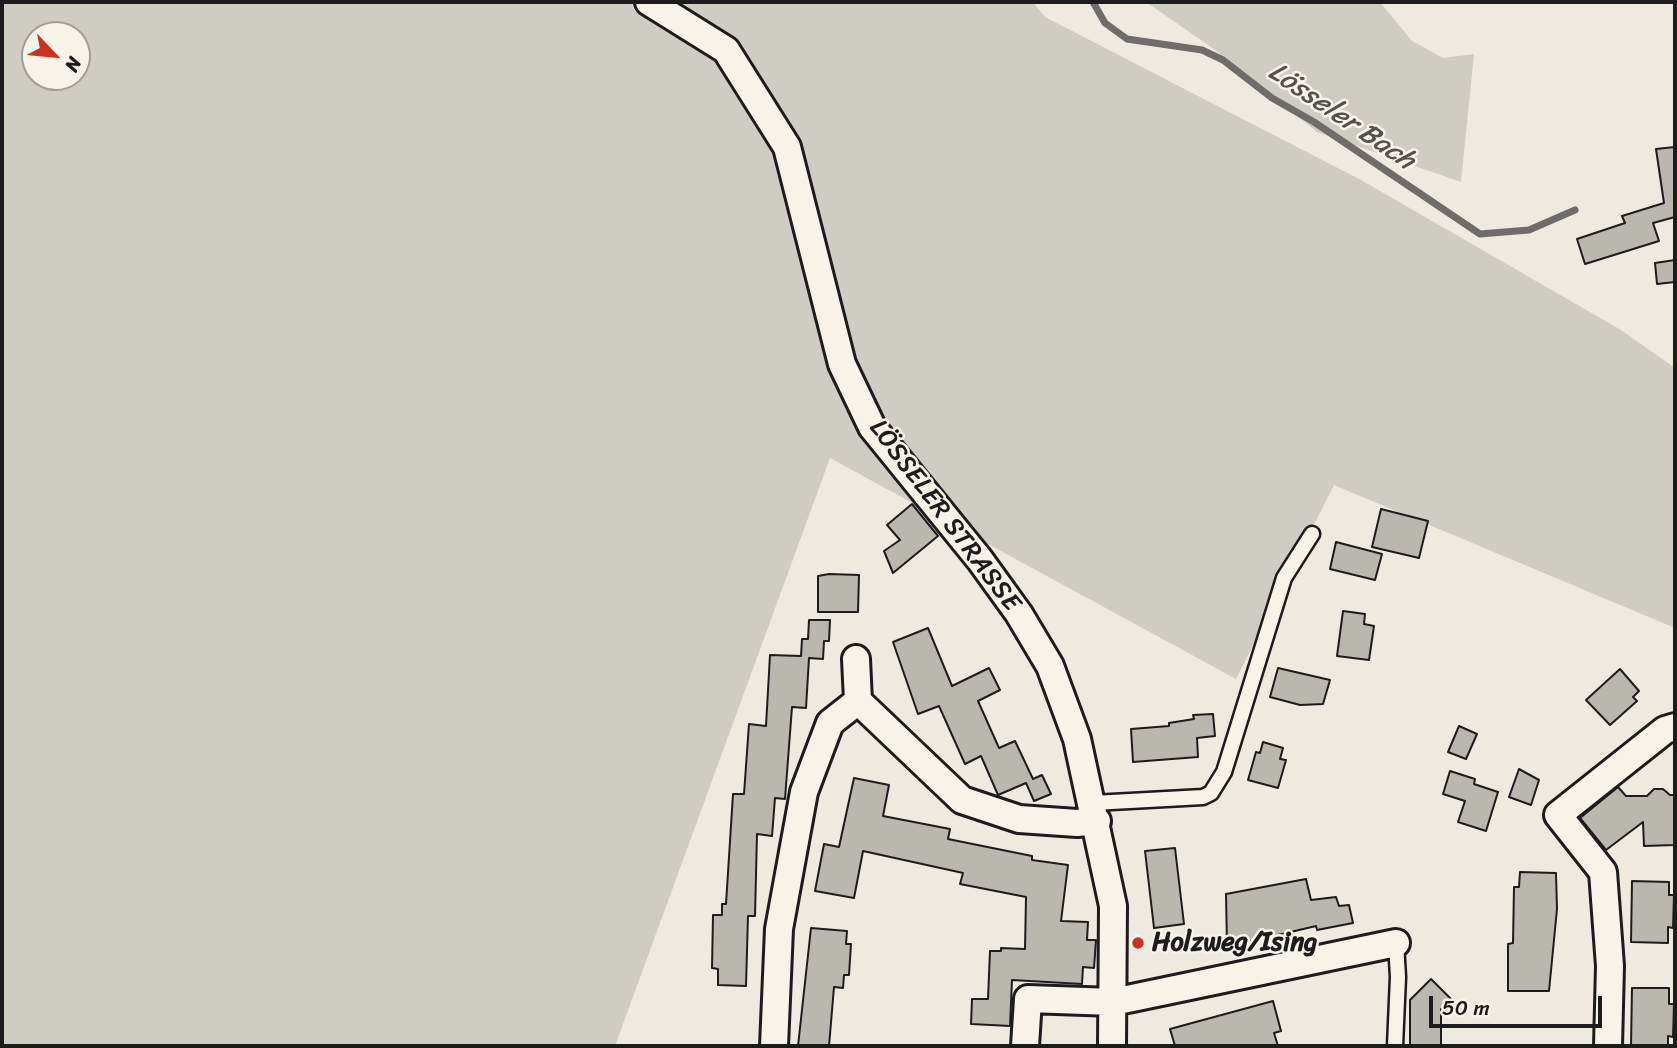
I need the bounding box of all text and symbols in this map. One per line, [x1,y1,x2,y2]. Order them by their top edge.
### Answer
north arrow [21,21,91,91]
text: N [56,51,91,78]
water label: Lösseler Bach [1262,56,1420,178]
street label: LÖSSELER STRASSE [862,414,1026,618]
place label: Holzweg/Ising [1152,927,1317,959]
marker: Holzweg/Ising [1130,935,1146,951]
scale bar [1432,982,1605,1026]
text: 50 m [1442,989,1490,1027]

